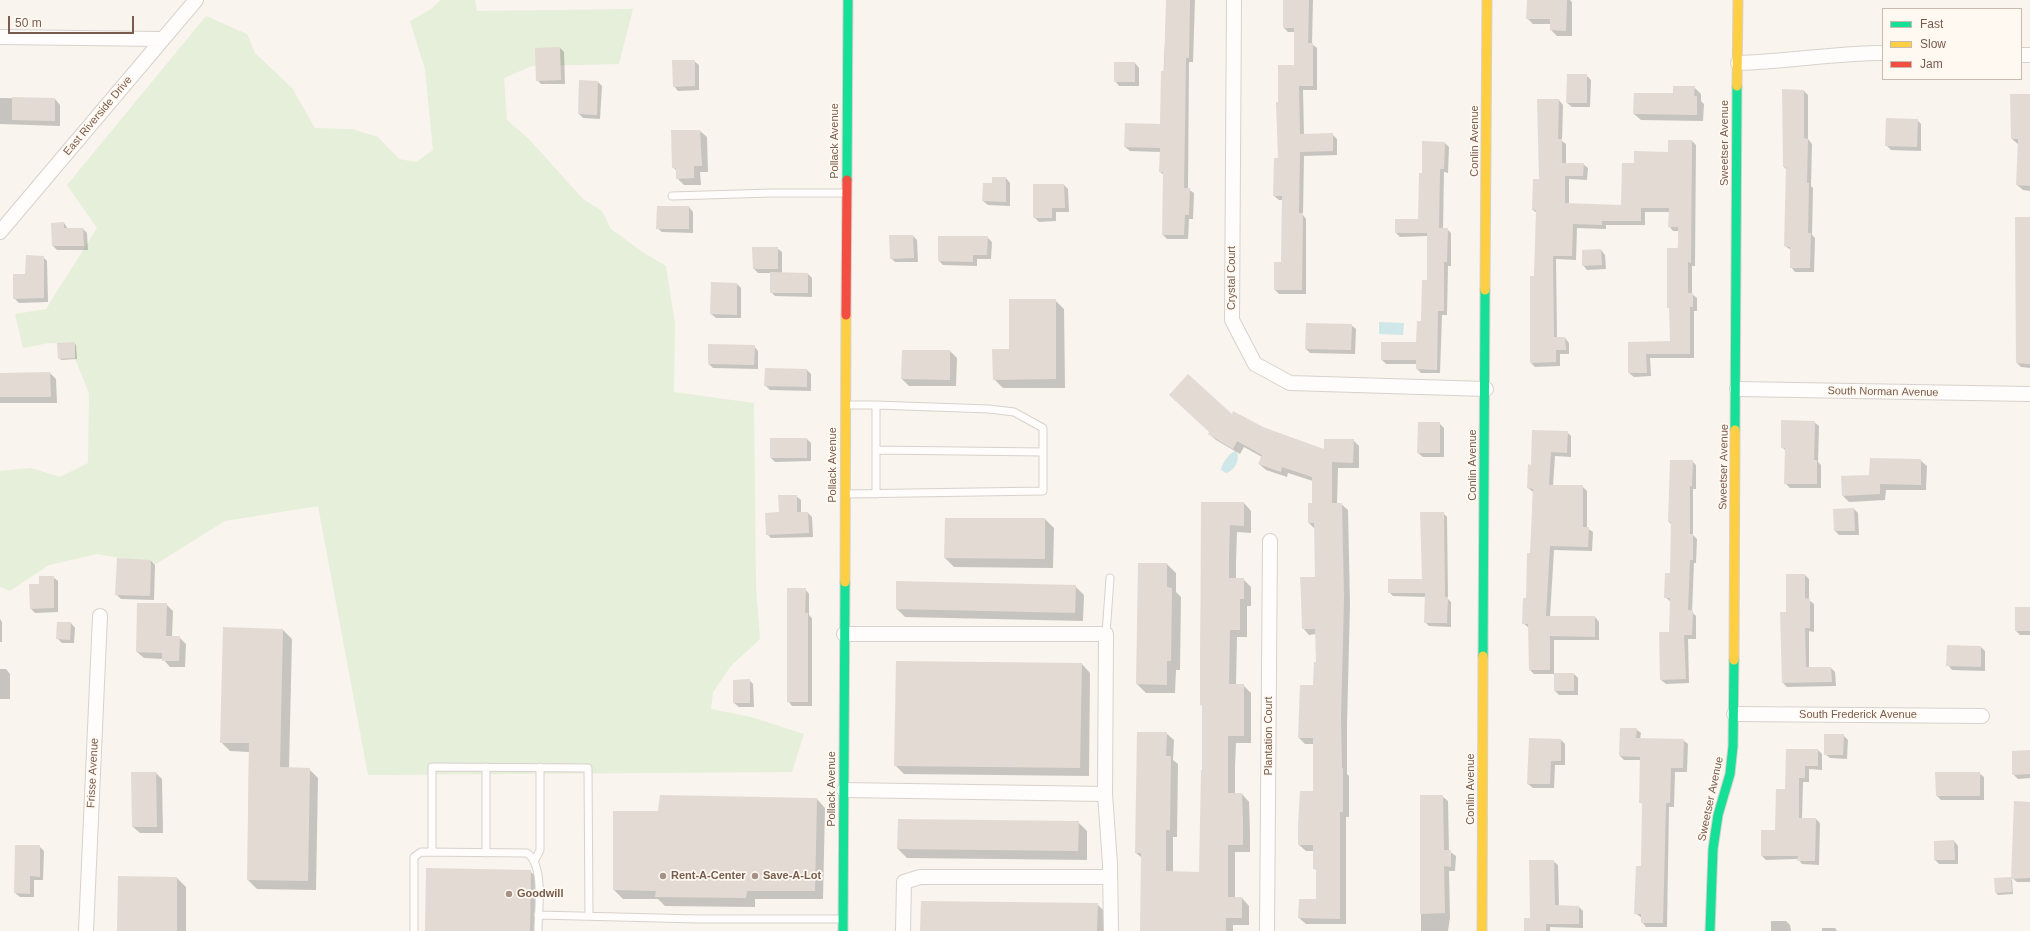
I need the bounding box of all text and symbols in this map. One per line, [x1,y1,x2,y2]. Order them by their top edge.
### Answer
scale bar [10,8,136,34]
legend [1882,8,2022,80]
text: 50 m [15,16,42,30]
text: Fast [1920,17,1943,31]
text: Slow [1920,37,1946,51]
text: Jam [1920,57,1943,71]
street label: East Riverside Drive [61,74,135,158]
street label: Sweetser Avenue [1718,100,1732,186]
street label: Pollack Avenue [828,103,842,179]
street label: Conlin Avenue [1468,105,1482,177]
street label: Crystal Court [1225,246,1239,310]
street label: South Norman Avenue [1827,384,1939,400]
street label: Sweetser Avenue [1717,424,1731,510]
street label: Pollack Avenue [826,427,840,503]
street label: Conlin Avenue [1466,429,1480,501]
street label: Plantation Court [1262,697,1276,775]
street label: South Frederick Avenue [1799,708,1917,722]
street label: Frisse Avenue [85,738,101,808]
street label: Pollack Avenue [825,751,839,827]
street label: Conlin Avenue [1464,753,1478,825]
street label: Sweetser Avenue [1696,756,1726,842]
place label: Rent-A-Center [671,869,746,883]
place label: Save-A-Lot [763,869,821,883]
marker: Rent-A-Center [658,871,668,881]
marker: Save-A-Lot [750,871,760,881]
place label: Goodwill [517,887,563,901]
marker: Goodwill [504,889,514,899]

